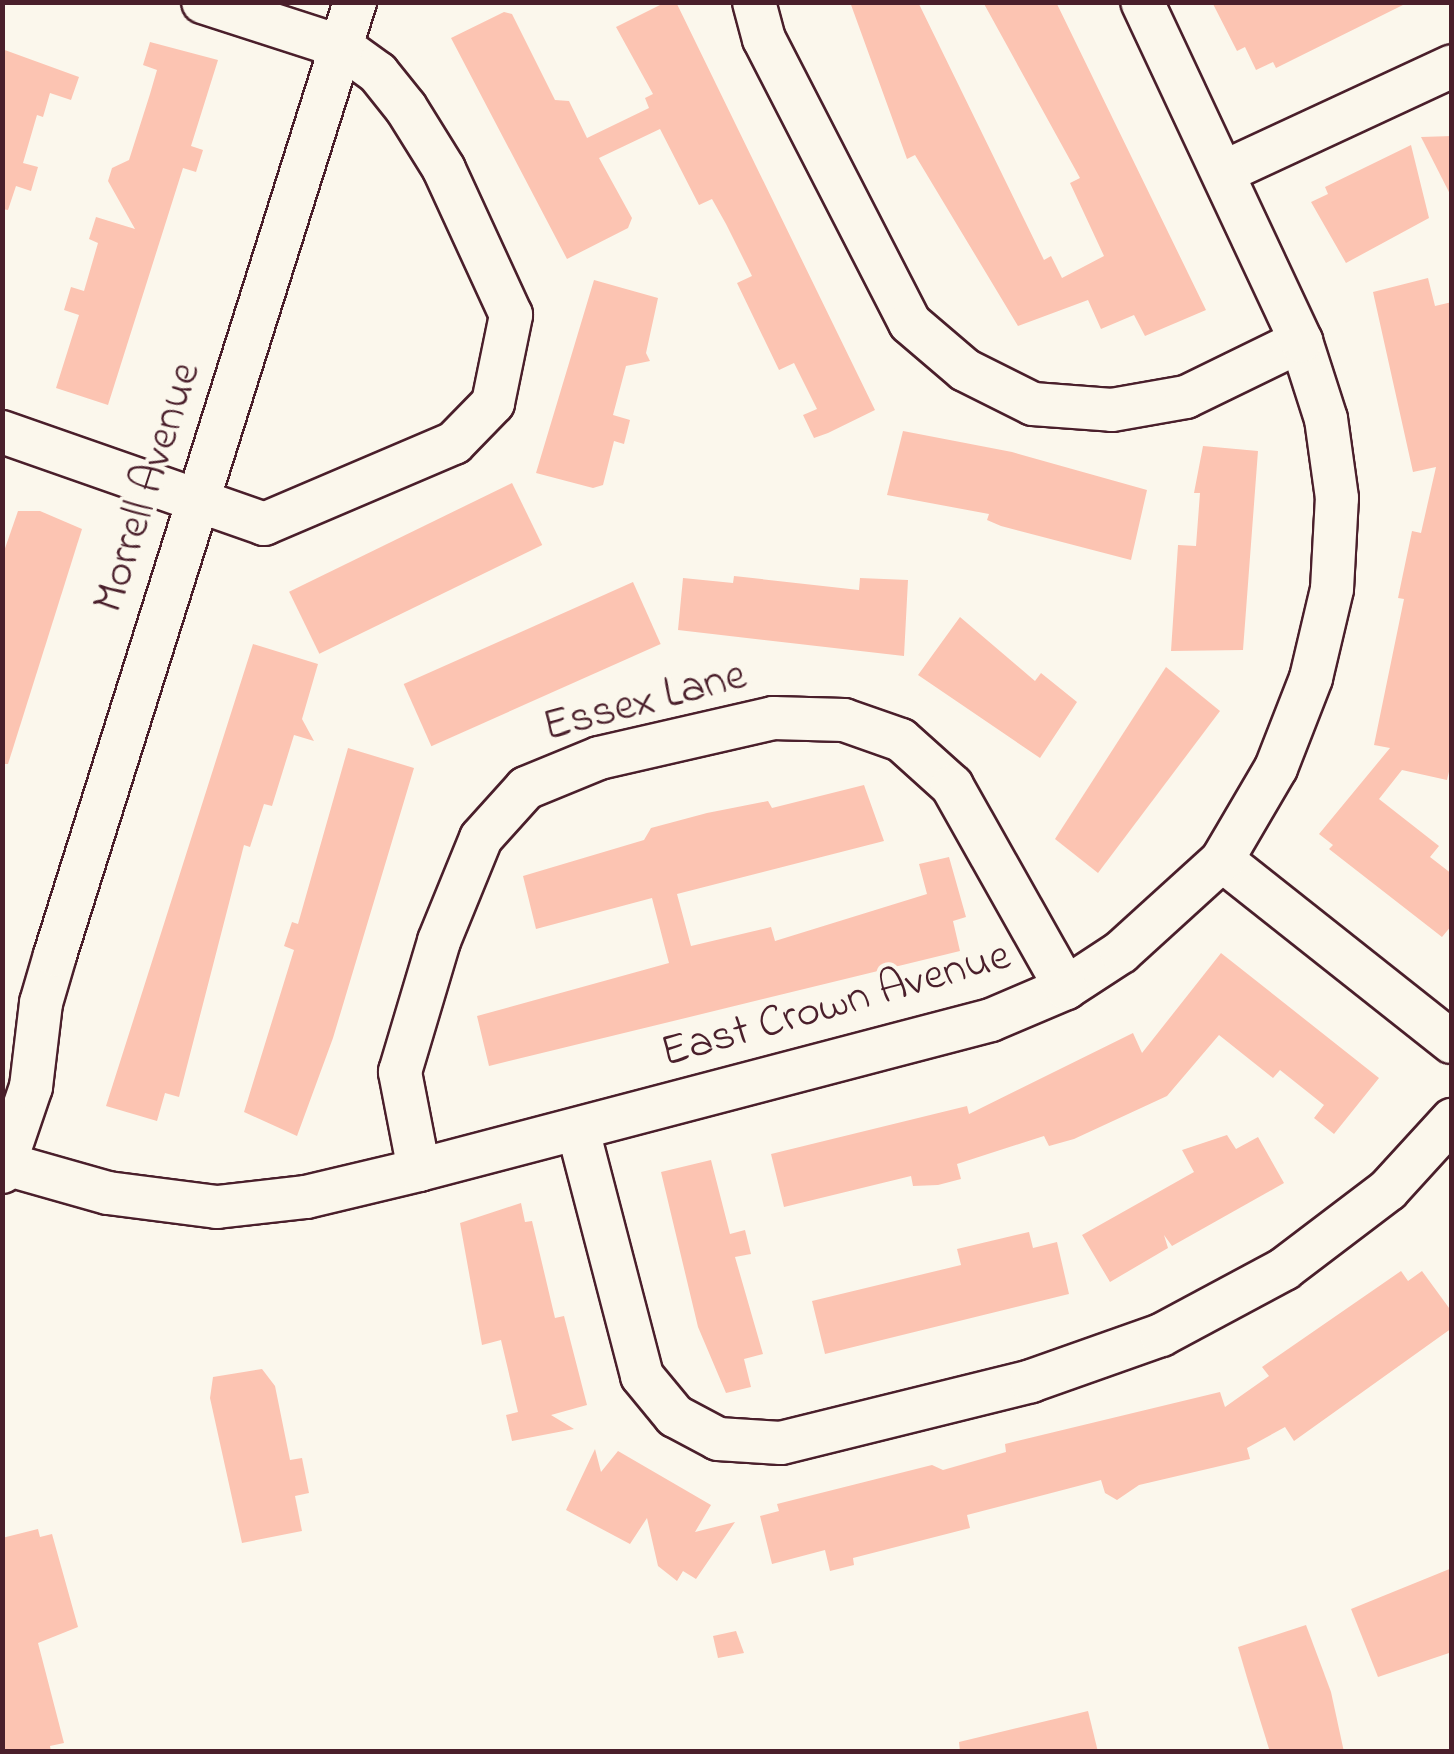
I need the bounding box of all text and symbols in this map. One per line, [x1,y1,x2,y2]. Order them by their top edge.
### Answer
street label: Morrell Avenue [83,356,215,620]
street label: Essex Lane [538,650,752,756]
street label: East Crown Avenue [655,930,1017,1082]

